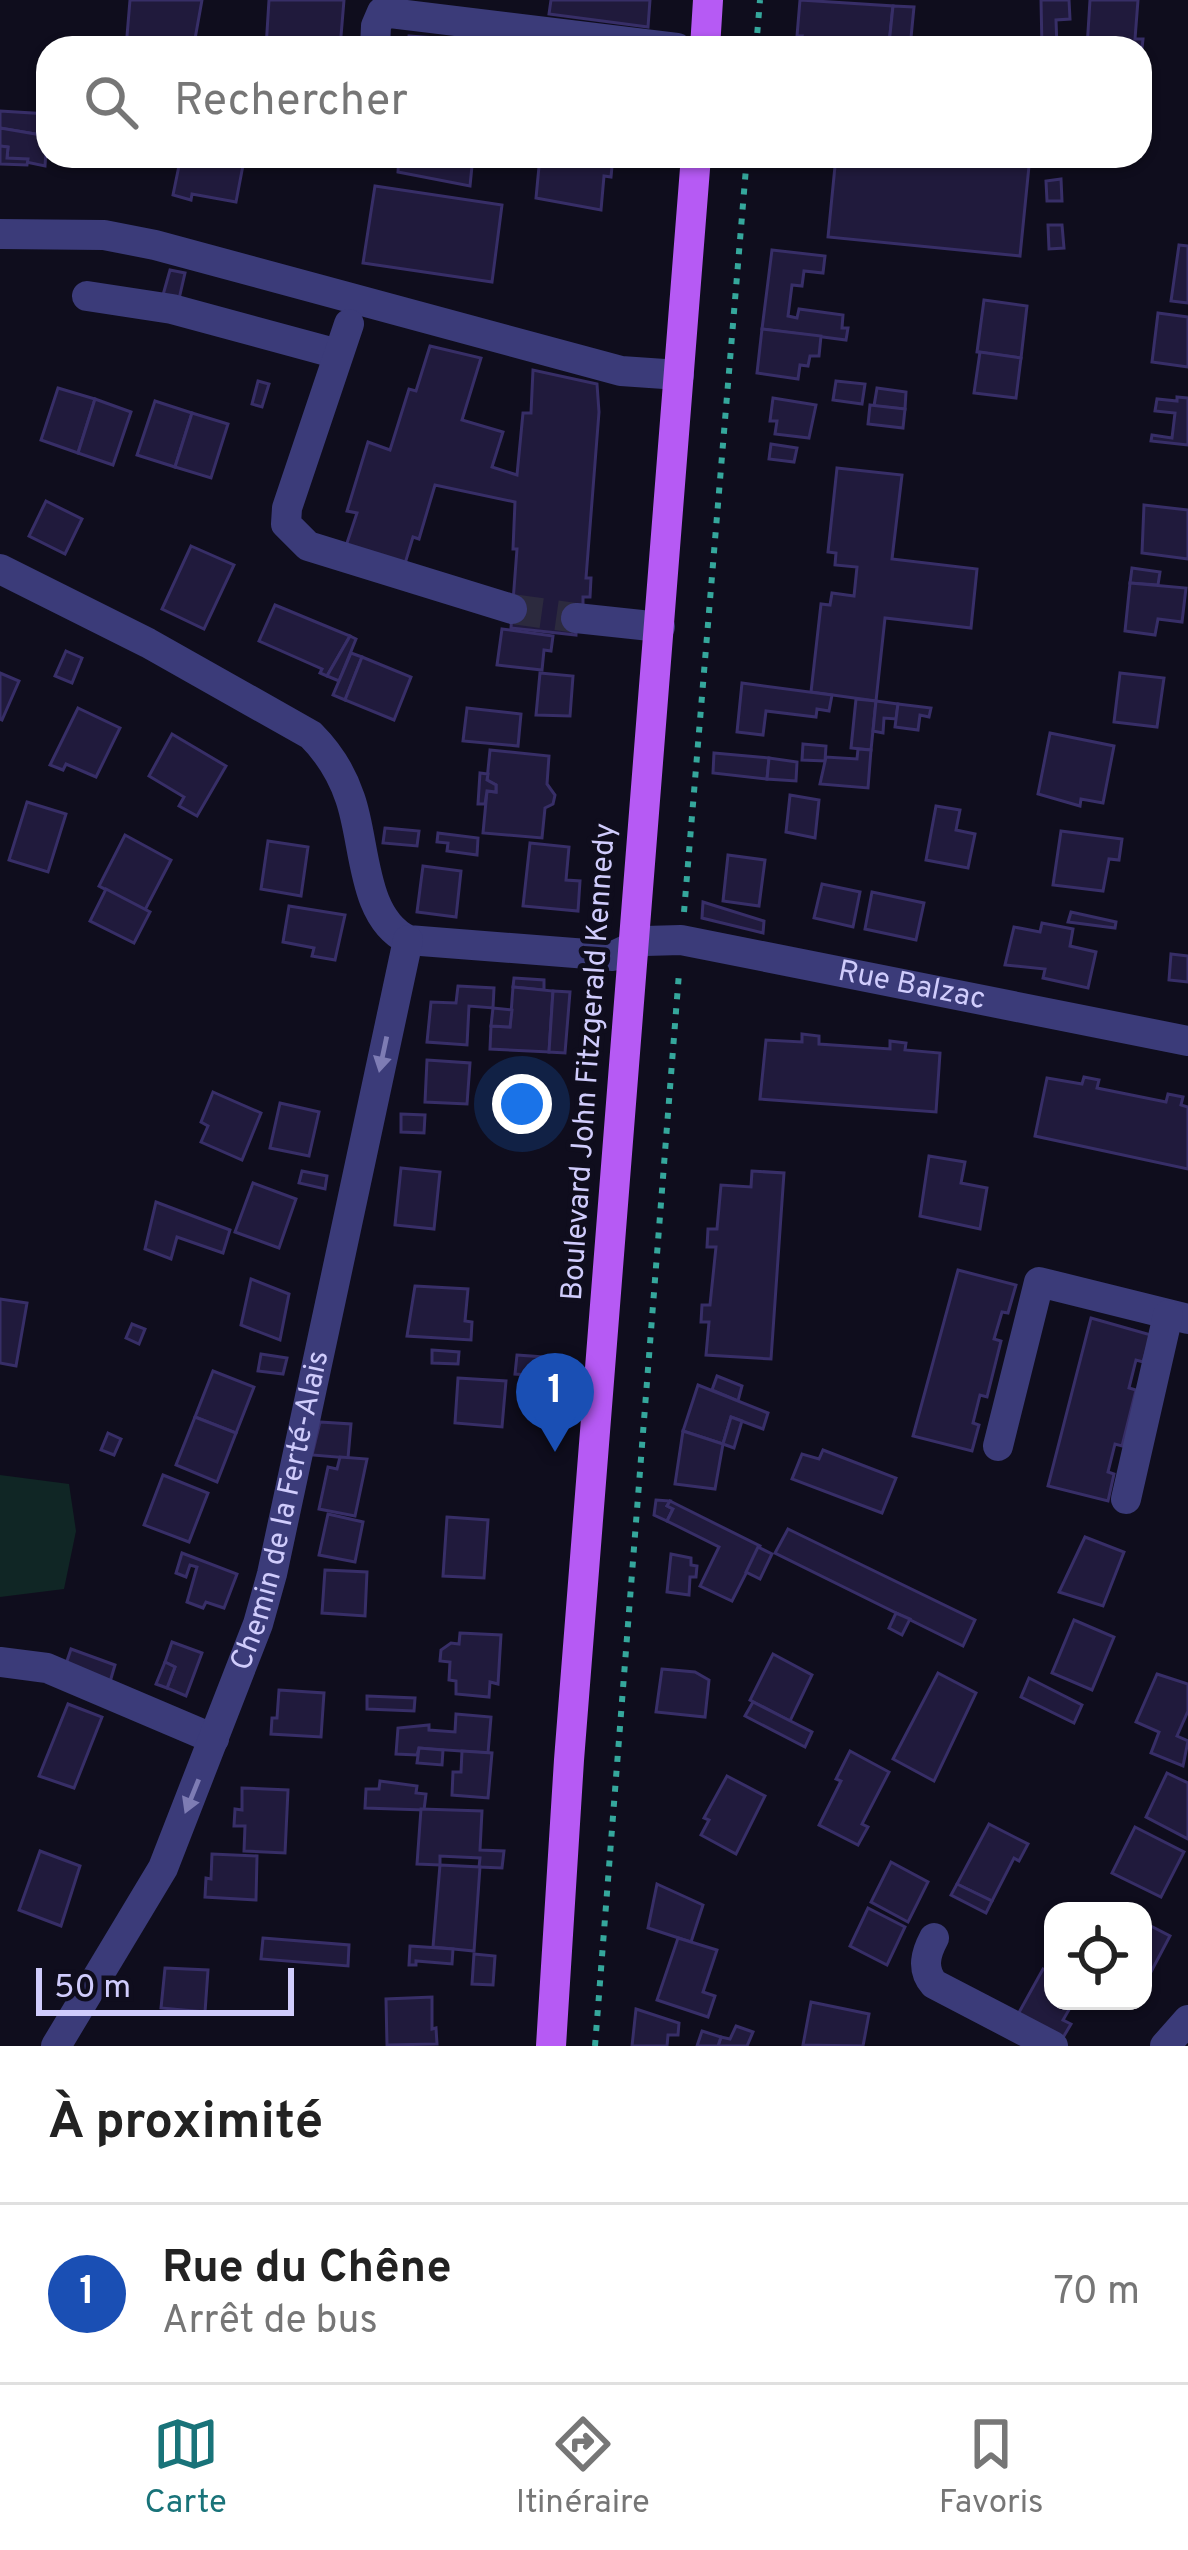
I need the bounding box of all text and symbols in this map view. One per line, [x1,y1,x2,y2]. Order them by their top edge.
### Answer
search box [36,36,1152,168]
icon: search [78,69,144,135]
text: Rechercher [174,74,408,131]
street label: Boulevard John Fitzgerald Kennedy [555,822,625,1302]
street label: Rue Balzac [835,953,989,1019]
one-way arrow [373,1036,392,1074]
your location [492,1074,552,1134]
street label: Chemin de la Ferté-Alais [223,1347,338,1676]
pin: 1 [516,1353,594,1452]
one-way arrow [181,1779,200,1815]
map controls [1044,1902,1152,2010]
button: locate [1044,1902,1152,2010]
scale bar [36,1962,294,2015]
text: 50 m [54,1968,131,2010]
text: À proximité [48,2092,323,2157]
text: Rue du Chêne [162,2241,452,2298]
text: 1 [79,2269,95,2318]
text: 70 m [1054,2269,1140,2318]
text: Arrêt de bus [162,2298,378,2347]
tab: Carte [144,2411,227,2525]
tab: Itinéraire [516,2411,650,2525]
tab: Favoris [939,2411,1044,2525]

